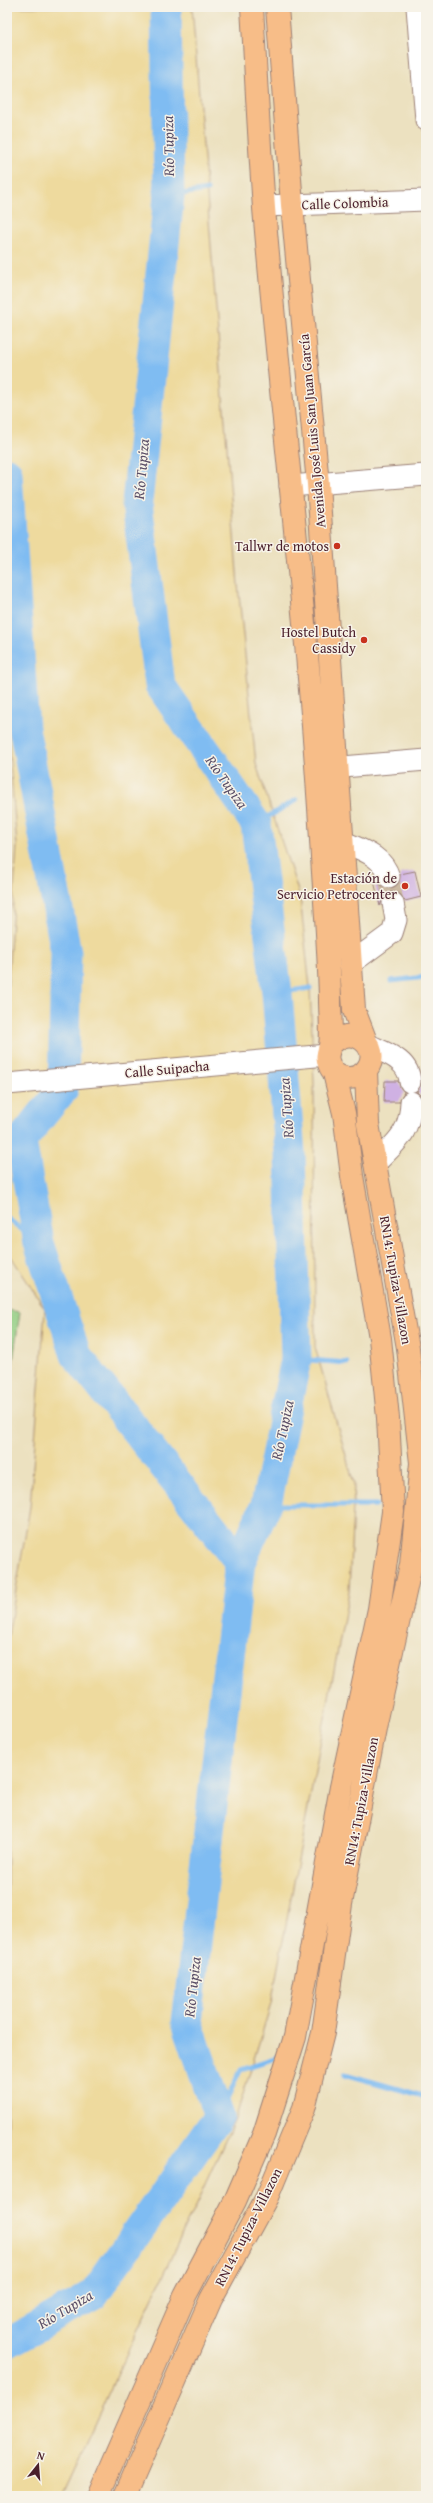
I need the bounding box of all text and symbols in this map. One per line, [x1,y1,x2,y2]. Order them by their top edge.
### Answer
water label: Río Tupiza [157,115,179,177]
street label: Calle Colombia [301,191,389,215]
street label: Avenida José Luis San Juan García [294,333,330,529]
water label: Río Tupiza [128,438,154,501]
place label: Tallwr de motos [235,536,329,556]
marker: Tallwr de motos [332,541,342,551]
place label: Hostel Butch Cassidy [281,622,356,658]
marker: Hostel Butch Cassidy [359,635,369,645]
water label: Río Tupiza [200,750,253,813]
place label: Estación de Servicio Petrocenter [277,868,397,904]
marker: Estación de Servicio Petrocenter [400,881,410,891]
street label: Calle Suipacha [124,1055,210,1083]
water label: Río Tupiza [273,1077,299,1140]
street label: RN14: Tupiza-Villazon [375,1214,417,1346]
water label: Río Tupiza [265,1398,299,1463]
street label: RN14: Tupiza-Villazon [339,1735,383,1867]
water label: Río Tupiza [178,1956,206,2019]
street label: RN14: Tupiza-Villazon [210,2164,287,2290]
water label: Río Tupiza [33,2284,96,2334]
north arrow [18,2445,58,2485]
text: N [35,2447,47,2464]

